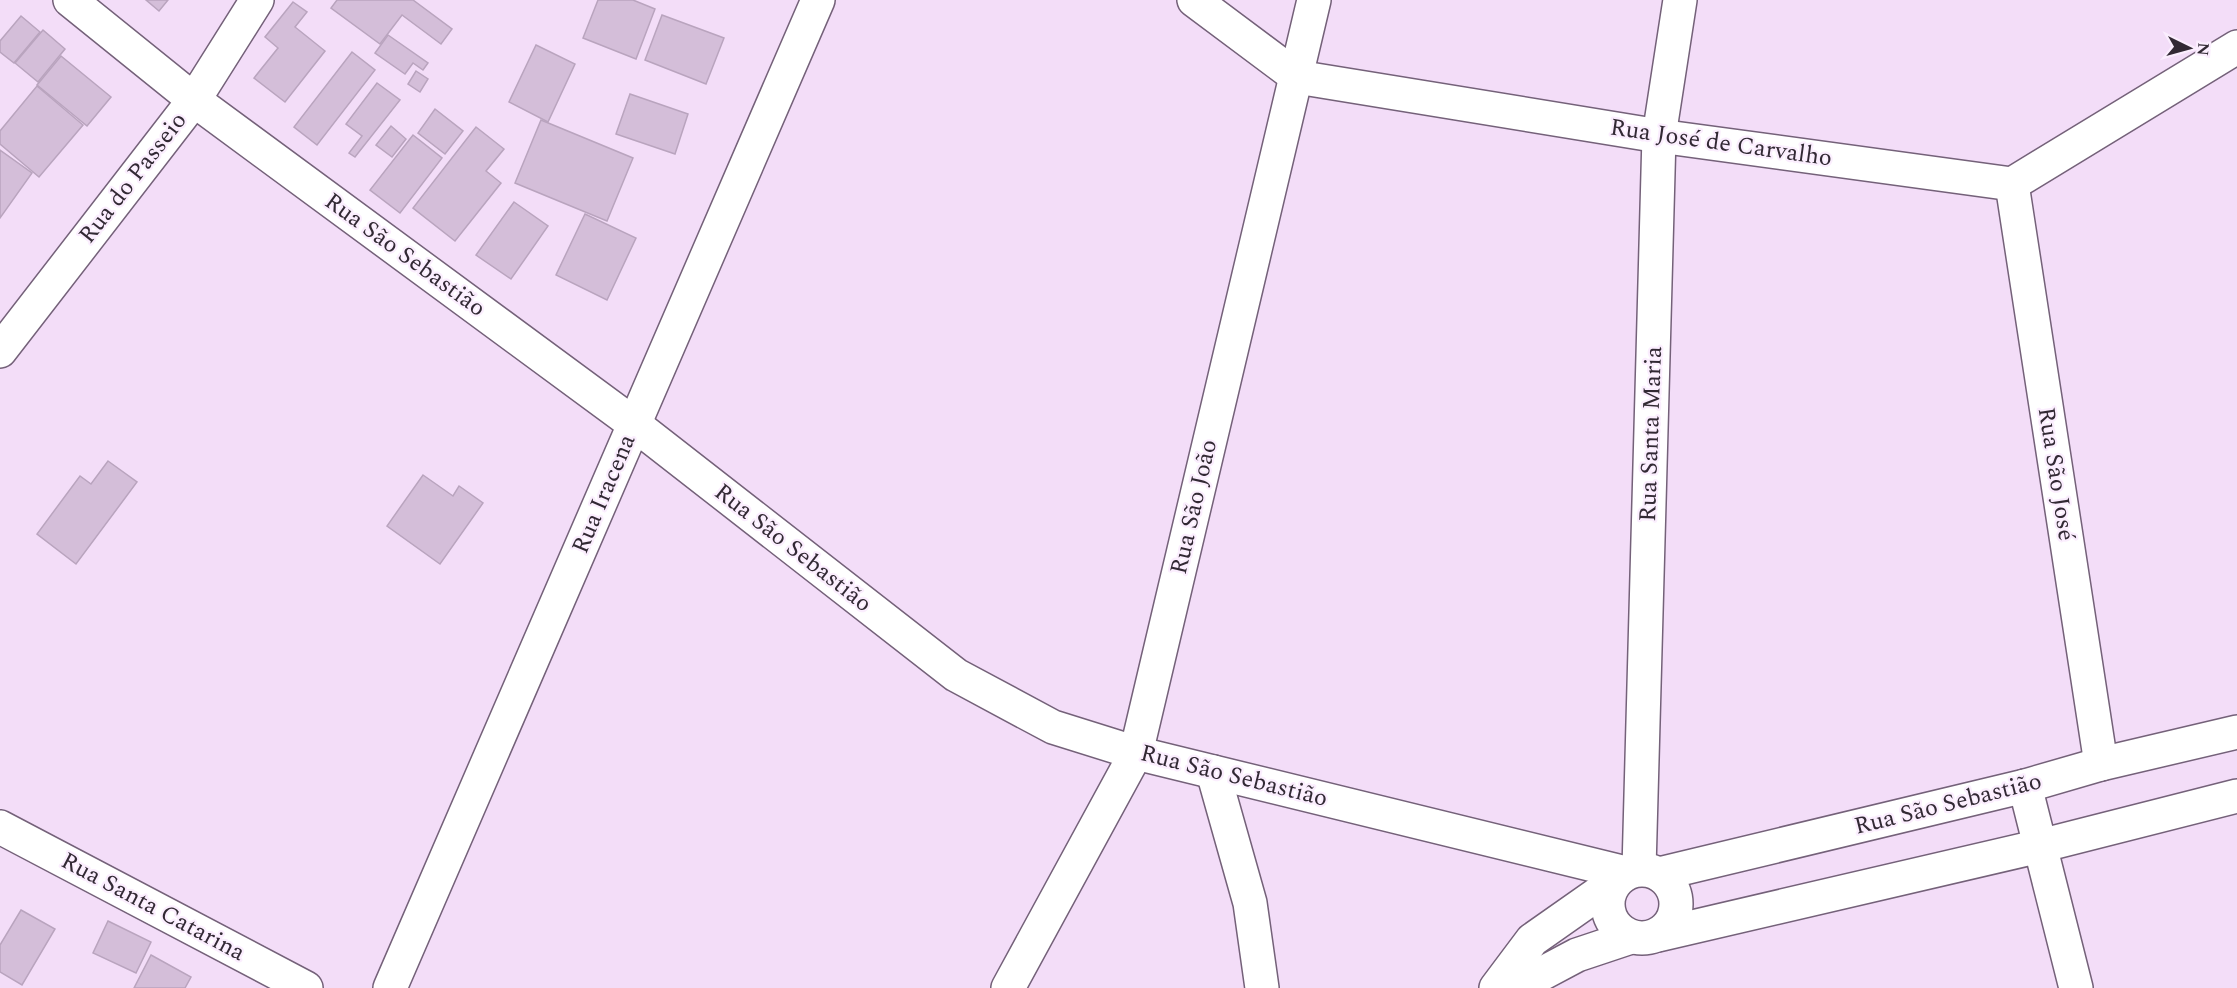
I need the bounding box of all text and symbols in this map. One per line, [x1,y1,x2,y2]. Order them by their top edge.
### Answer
north arrow [2159,18,2219,78]
text: N [2190,42,2215,57]
street label: Rua do Passeio [70,104,196,252]
street label: Rua José de Carvalho [1608,110,1834,176]
street label: Rua São Sebastião [317,184,493,326]
street label: Rua Santa Maria [1630,345,1672,522]
street label: Rua São José [2028,405,2084,543]
street label: Rua Iracena [563,428,645,559]
street label: Rua São João [1161,436,1227,578]
street label: Rua São Sebastião [706,475,880,621]
street label: Rua São Sebastião [1137,735,1331,817]
street label: Rua São Sebastião [1851,763,2045,845]
street label: Rua Santa Catarina [54,843,252,971]

